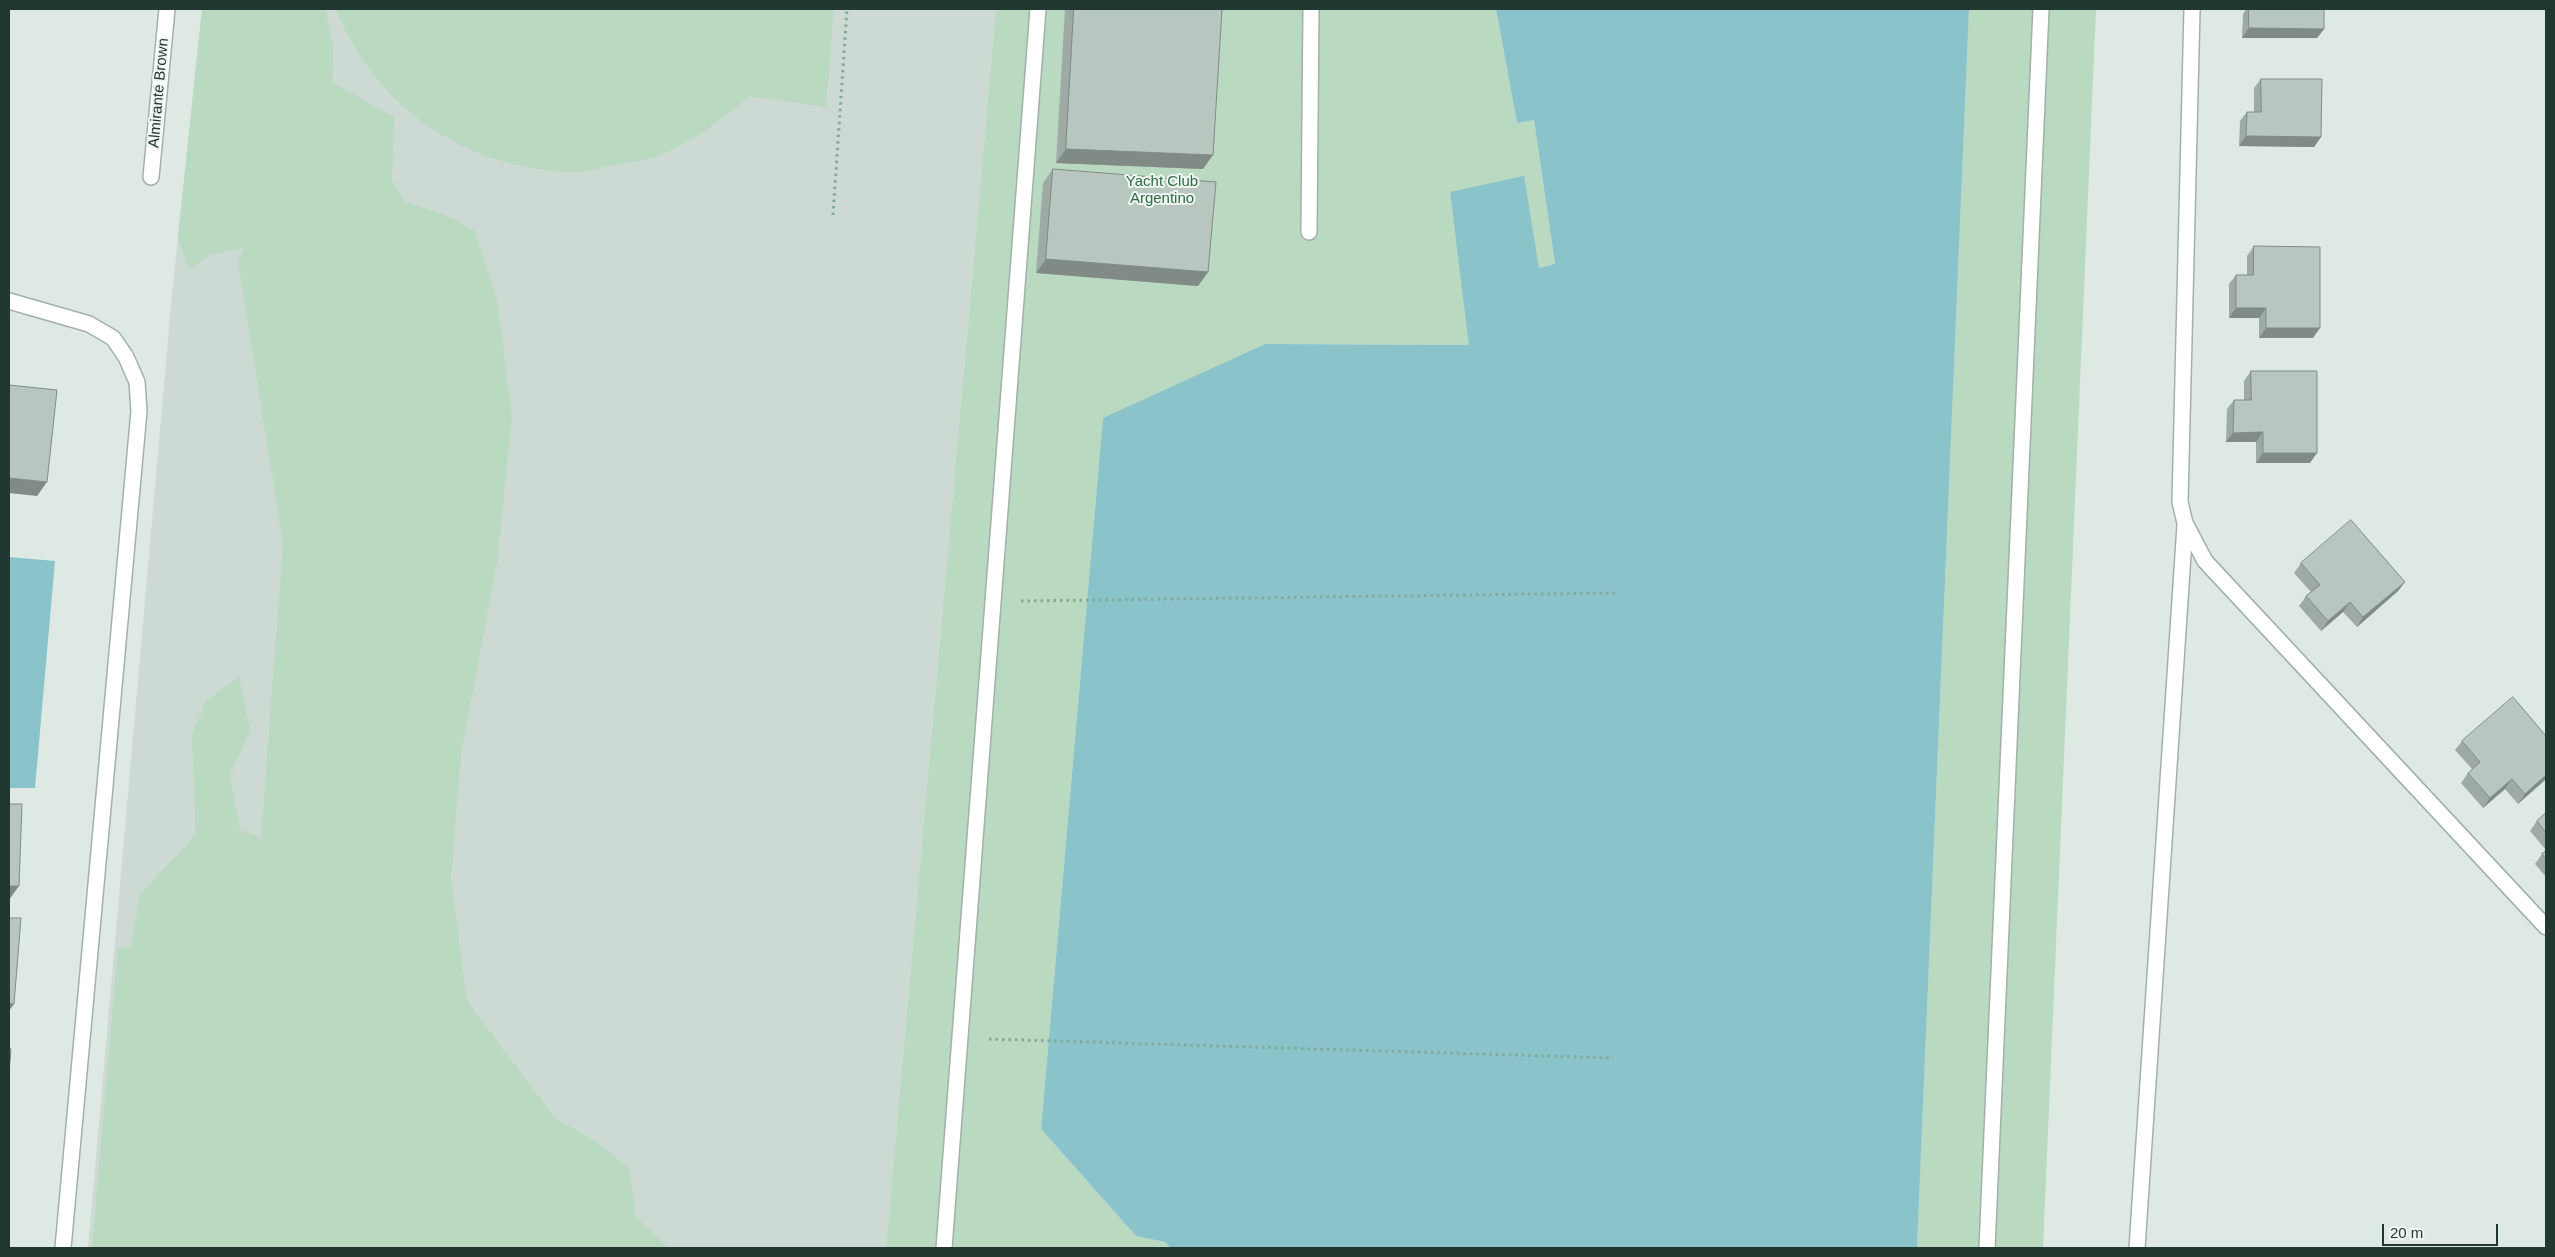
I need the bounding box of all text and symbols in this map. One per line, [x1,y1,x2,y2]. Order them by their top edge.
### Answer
street label: Almirante Brown [145,37,173,149]
park label: Yacht Club Argentino [1126,173,1198,208]
scale bar [2385,1214,2501,1246]
text: 20 m [2390,1224,2423,1241]

